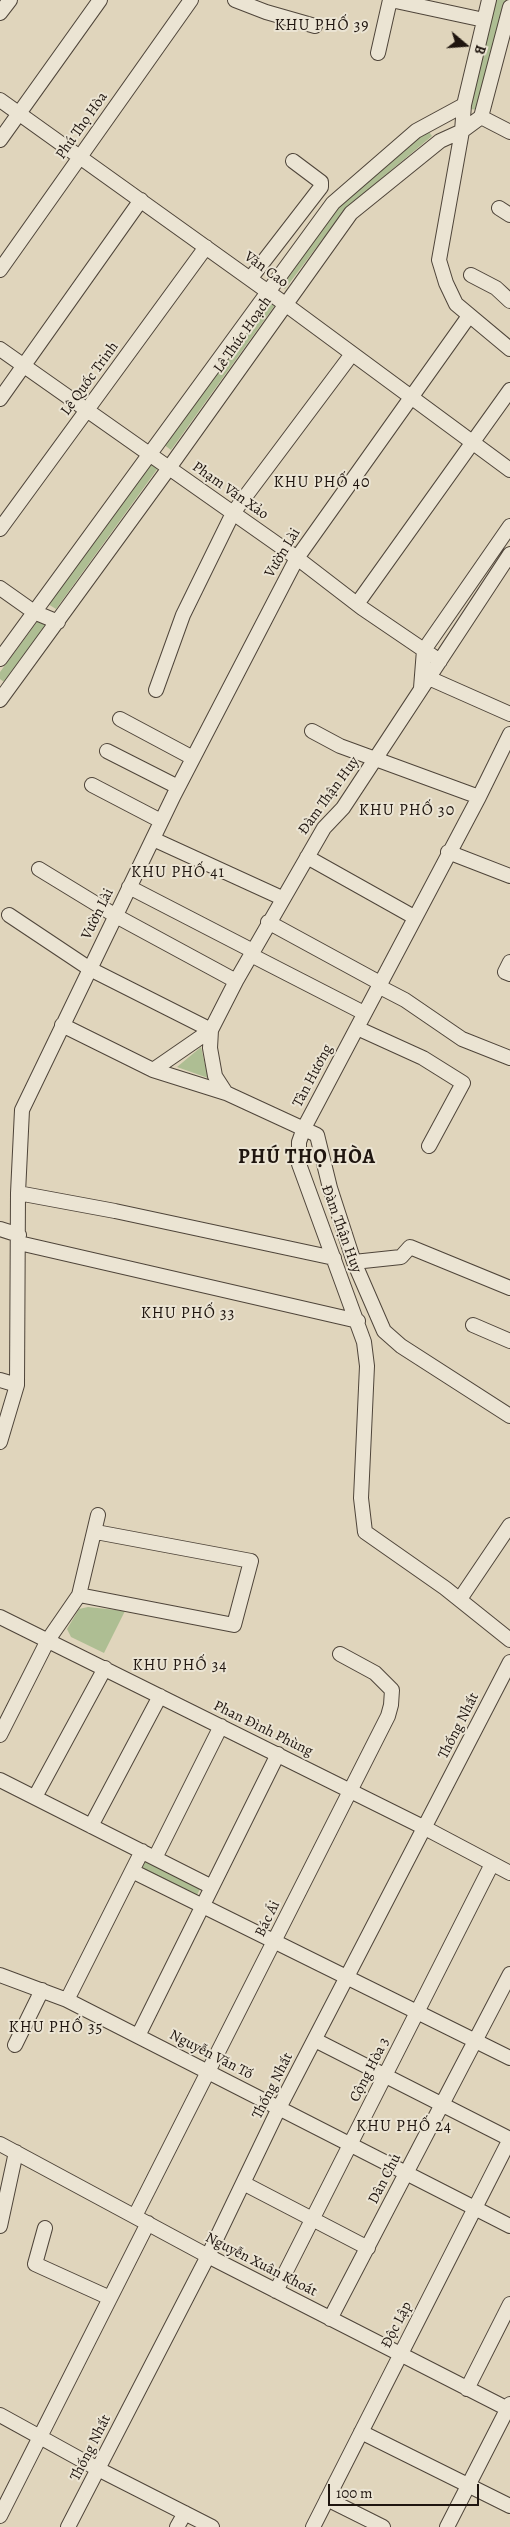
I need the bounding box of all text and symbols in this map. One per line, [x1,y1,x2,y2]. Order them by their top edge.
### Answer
district label: KHU PHỐ 39 [273,16,371,36]
north arrow [440,20,490,70]
text: B [469,43,490,57]
street label: Phú Thọ Hòa [52,89,112,163]
street label: Văn Cao [240,248,292,292]
street label: Lê Thúc Hoạch [210,293,276,377]
street label: Lê Quốc Trinh [57,339,123,419]
street label: Phạm Văn Xảo [188,458,272,524]
district label: KHU PHỐ 40 [272,473,372,493]
street label: Vườn Lài [261,525,305,581]
street label: Đàm Thận Huy [295,753,363,839]
district label: KHU PHỐ 30 [358,801,456,821]
district label: KHU PHỐ 41 [130,863,226,883]
street label: Vườn Lài [78,886,118,942]
street label: Tân Hương [289,1041,337,1111]
district label: PHÚ THỌ HÒA [237,1146,377,1170]
street label: Đàm Thận Huy [317,1183,365,1275]
district label: KHU PHỐ 33 [139,1304,237,1324]
district label: KHU PHỐ 34 [131,1656,229,1676]
street label: Thống Nhất [435,1690,483,1762]
street label: Phan Đình Phùng [210,1697,316,1761]
street label: Bác Ái [252,1898,284,1940]
district label: KHU PHỐ 35 [7,2018,105,2038]
street label: Nguyễn Văn Tố [166,2026,256,2084]
street label: Cộng Hòa 3 [346,2035,394,2105]
street label: Thống Nhất [249,2050,297,2122]
district label: KHU PHỐ 24 [355,2117,453,2137]
street label: Dân Chủ [365,2151,405,2207]
street label: Nguyễn Xuân Khoát [202,2229,320,2301]
street label: Độc Lập [378,2299,416,2351]
street label: Thống Nhất [67,2412,115,2484]
scale bar [330,2474,481,2506]
text: 100 m [336,2483,373,2503]

